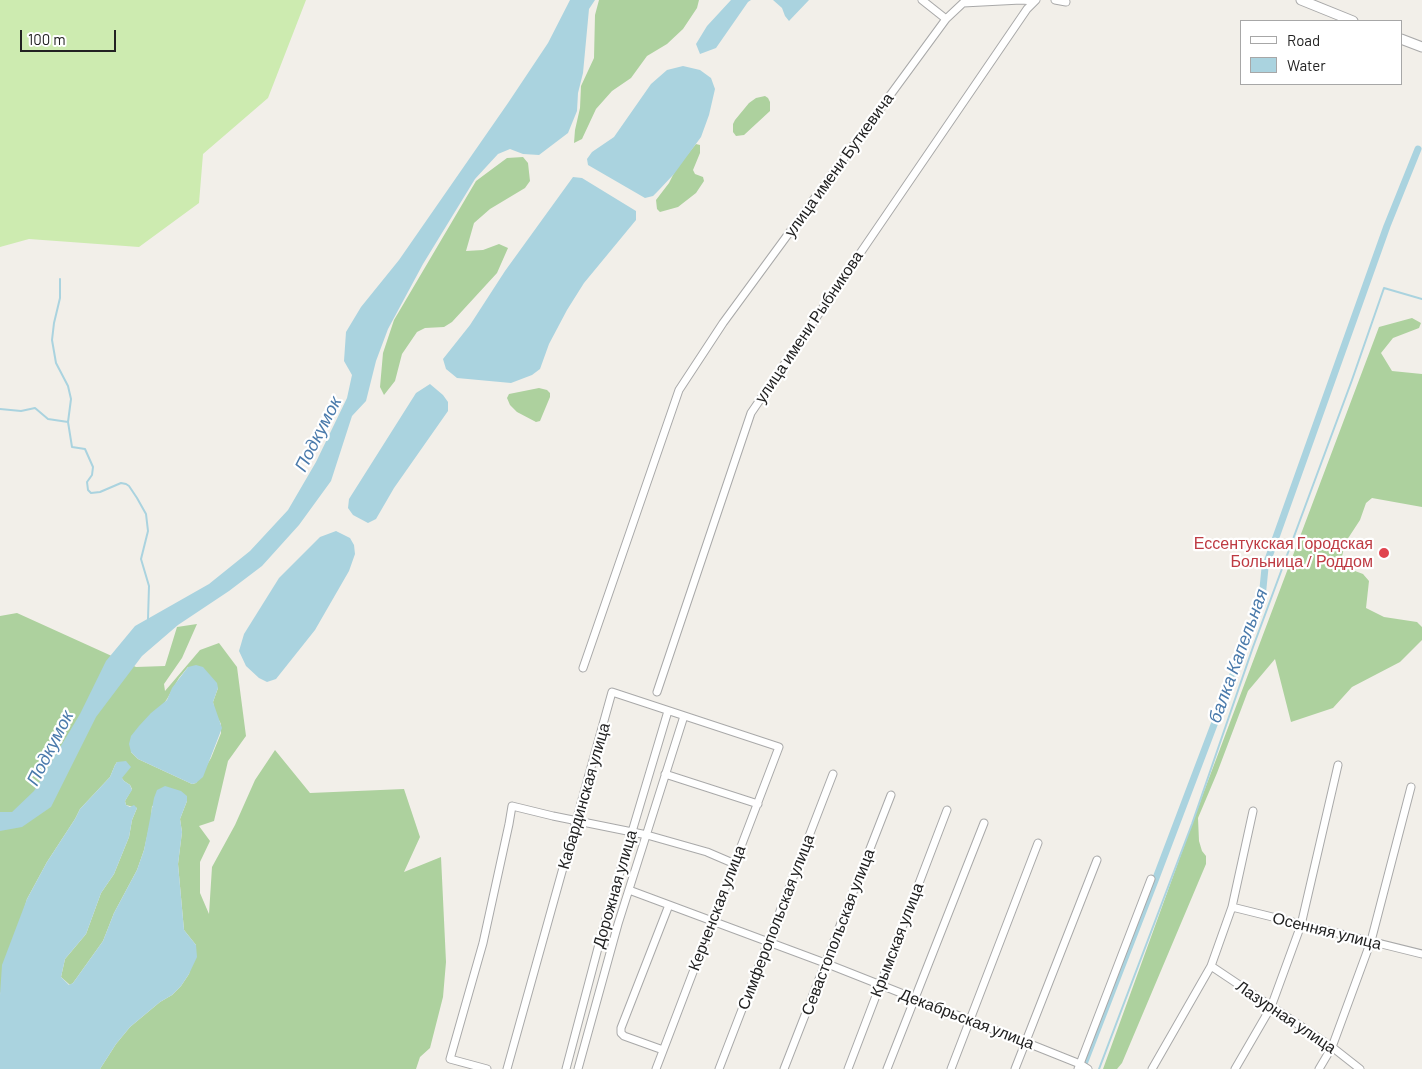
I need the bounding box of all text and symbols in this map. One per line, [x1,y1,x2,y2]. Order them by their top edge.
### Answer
scale bar [22,20,119,52]
legend [1240,20,1402,85]
text: 100 m [28,30,66,48]
text: Road [1287,31,1320,49]
text: Water [1287,56,1326,74]
street label: улица имени Буткевича [780,89,898,241]
street label: улица имени Рыбникова [751,247,867,407]
water label: Подкумок [290,393,346,475]
place label: Ессентукская Городская Больница / Роддом [1194,534,1373,572]
marker: Ессентукская Городская Больница / Роддом [1377,546,1391,560]
water label: балка Капельная [1204,586,1272,726]
water label: Подкумок [22,707,78,789]
street label: Кабардинская улица [554,720,614,872]
street label: Дорожная улица [589,828,641,950]
street label: Симферопольская улица [734,832,818,1012]
street label: Керченская улица [684,843,750,973]
street label: Севастопольская улица [797,846,879,1018]
street label: Крымская улица [866,880,928,1000]
street label: Осенняя улица [1271,908,1383,954]
street label: Лазурная улица [1232,976,1340,1058]
street label: Декабрьская улица [897,985,1037,1053]

